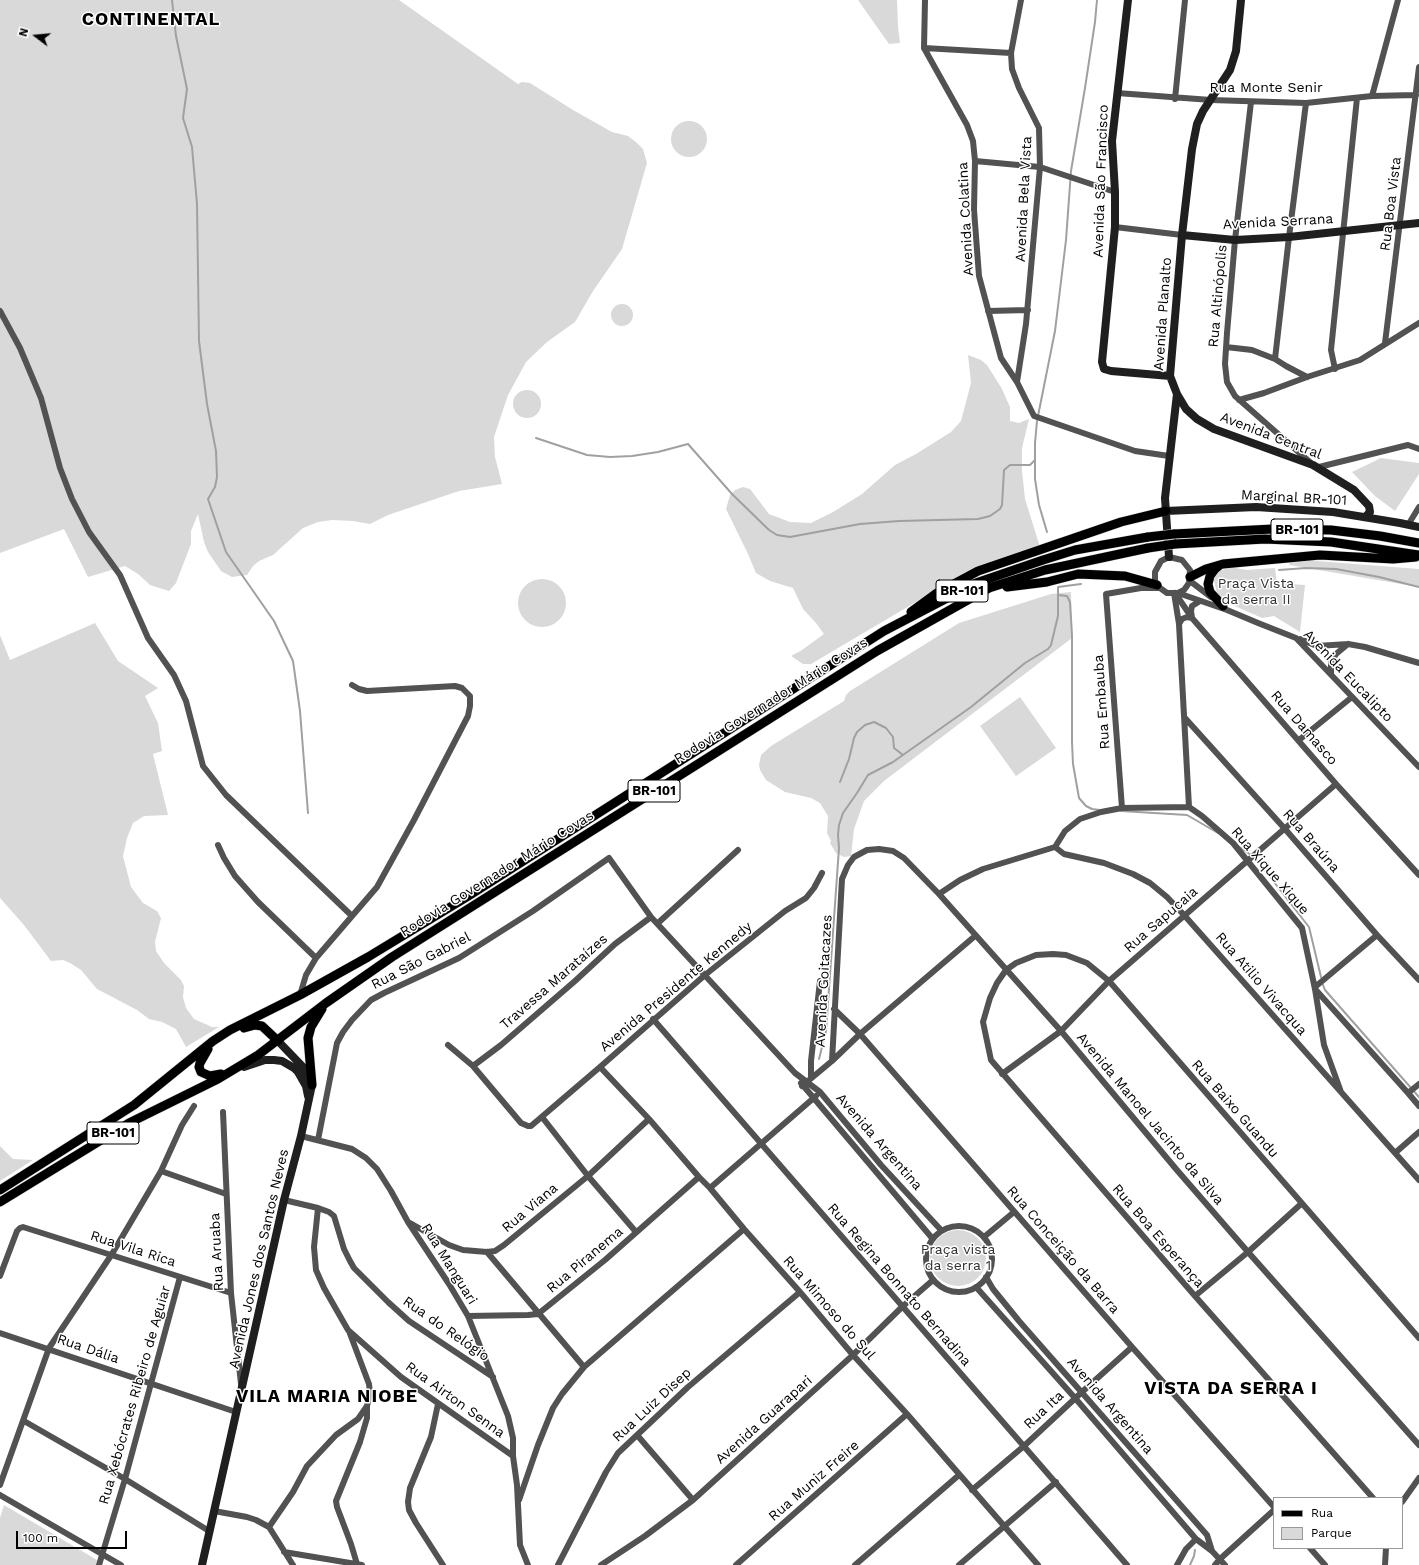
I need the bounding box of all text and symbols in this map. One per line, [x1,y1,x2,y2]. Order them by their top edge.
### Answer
district label: CONTINENTAL [82,9,220,31]
north arrow [16,16,56,56]
text: N [17,27,31,38]
street label: Rua Monte Senir [1209,80,1323,96]
street label: Avenida São Francisco [1090,104,1112,258]
street label: Avenida Bela Vista [1012,136,1036,262]
street label: Rua Boa Vista [1377,156,1405,252]
street label: Avenida Colatina [955,162,977,276]
street label: Avenida Serrana [1222,211,1334,233]
street label: Rua Altinópolis [1205,244,1231,348]
street label: Avenida Planalto [1151,257,1175,371]
street label: Avenida Central [1218,409,1324,463]
street label: Marginal BR-101 [1241,487,1347,509]
road number: BR-101 [1271,519,1323,541]
park label: Praça Vista da serra II [1218,576,1294,608]
road number: BR-101 [936,580,988,602]
street label: Avenida Eucalipto [1300,626,1396,726]
street label: Rodovia Governador Mário Covas [671,634,871,768]
street label: Rua Embauba [1090,654,1114,750]
street label: Rua Damasco [1267,687,1341,769]
road number: BR-101 [628,780,680,802]
street label: Rua Braúna [1279,806,1343,876]
street label: Rodovia Governador Mário Covas [397,807,597,941]
street label: Rua Xique Xique [1227,824,1313,918]
street label: Rua Sapucaia [1121,883,1201,957]
street label: Avenida Goitacazes [812,914,836,1048]
street label: Avenida Presidente Kennedy [597,918,755,1056]
street label: Rua São Gabriel [369,929,473,993]
street label: Rua Atilio Vivacqua [1212,929,1310,1039]
street label: Travessa Marataízes [497,931,611,1033]
street label: Avenida Manoel Jacinto da Silva [1073,1029,1227,1209]
street label: Rua Baixo Guandu [1188,1057,1282,1161]
street label: Avenida Argentina [832,1090,926,1194]
road number: BR-101 [87,1122,139,1144]
street label: Avenida Jones dos Santos Neves [226,1148,292,1370]
street label: Rua Viana [499,1180,561,1236]
street label: Rua Boa Esperança [1108,1181,1208,1291]
street label: Rua Conceição da Barra [1003,1183,1123,1317]
street label: Rua Regina Bonnato Bernadina [824,1200,974,1370]
street label: Rua Aruaba [207,1212,227,1292]
street label: Rua Manguari [417,1220,481,1308]
street label: Rua Piranema [544,1223,626,1297]
street label: Rua Vila Rica [88,1227,178,1271]
park label: Praça vista da serra 1 [921,1242,995,1274]
street label: Rua Mimoso do Sul [779,1253,879,1363]
street label: Rua Xebócrates Ribeiro de Aguiar [96,1283,174,1507]
street label: Rua do Relógio [399,1293,493,1365]
street label: Rua Dália [55,1331,121,1367]
street label: Avenida Argentina [1063,1354,1157,1458]
street label: Rua Airton Senna [402,1358,508,1442]
street label: Rua Luiz Disep [609,1364,695,1446]
street label: Avenida Guarapari [712,1372,816,1468]
district label: VISTA DA SERRA I [1144,1378,1318,1400]
district label: VILA MARIA NIOBE [236,1386,418,1408]
street label: Rua Ita [1021,1387,1067,1433]
street label: Rua Muniz Freire [765,1437,863,1525]
legend [1273,1497,1403,1549]
text: Rua [1311,1506,1333,1520]
scale bar [18,1523,129,1549]
text: Parque [1311,1526,1352,1540]
text: 100 m [23,1531,58,1545]

